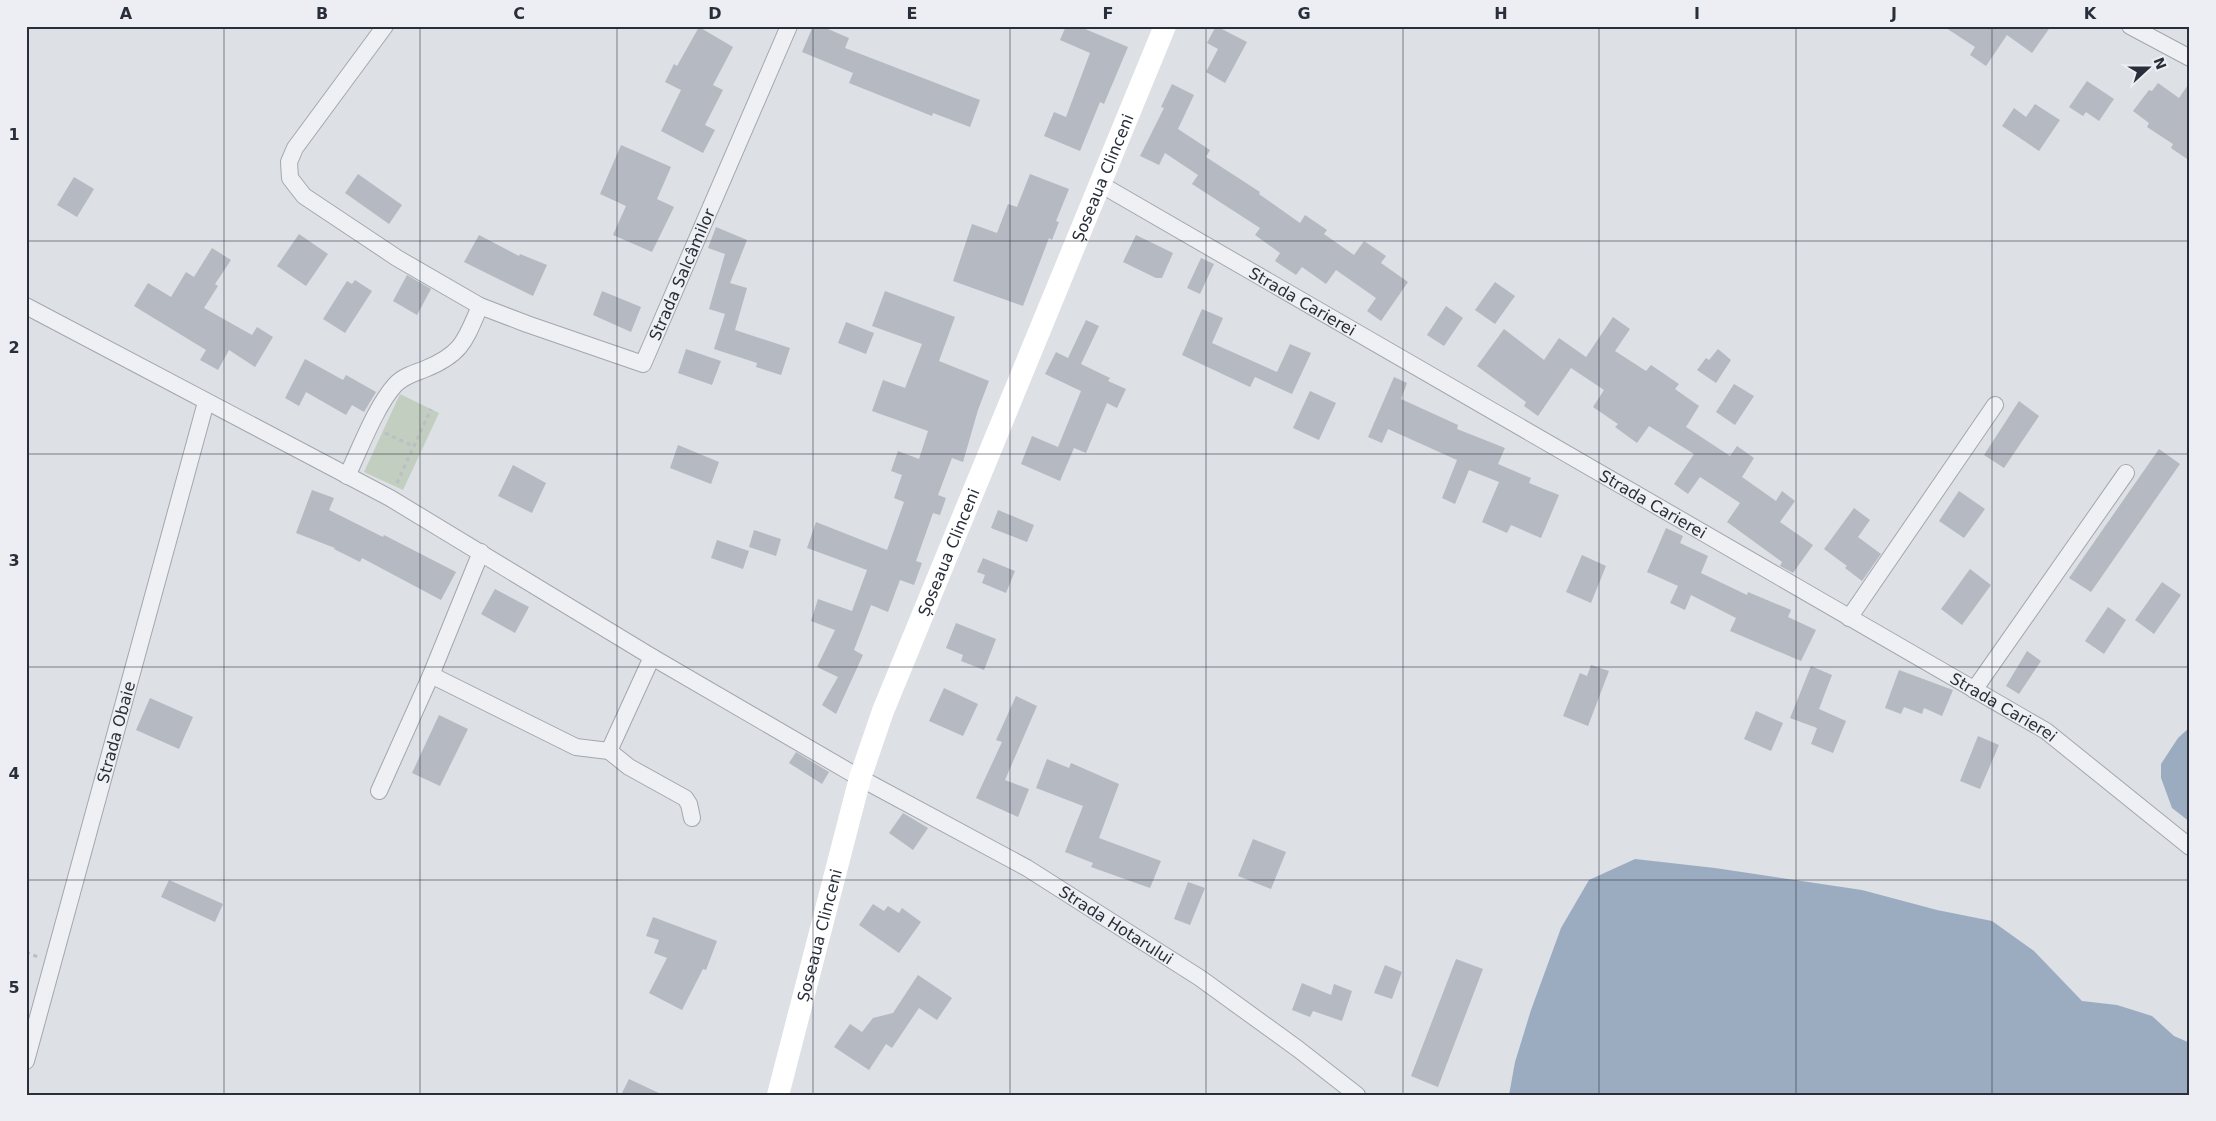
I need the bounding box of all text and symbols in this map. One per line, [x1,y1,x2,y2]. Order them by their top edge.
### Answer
text: A [120,4,133,23]
text: B [316,4,328,23]
text: C [513,4,525,23]
text: D [708,4,722,23]
text: E [907,4,917,23]
text: F [1103,4,1113,23]
text: G [1297,4,1311,23]
text: H [1494,4,1508,23]
text: I [1694,4,1700,23]
text: J [1890,4,1897,23]
text: K [2084,4,2097,23]
north arrow [2124,42,2174,92]
text: N [2151,55,2170,72]
street label: Șoseaua Clinceni [1068,111,1138,245]
text: 1 [8,125,20,144]
street label: Strada Salcâmilor [645,205,719,343]
street label: Strada Carierei [1246,263,1359,340]
text: 2 [8,338,20,357]
street label: Strada Carierei [1596,466,1710,543]
street label: Șoseaua Clinceni [914,486,984,619]
text: 3 [8,551,20,570]
street label: Strada Carierei [1947,669,2061,746]
street label: Strada Obaie [93,679,139,785]
text: 4 [8,764,20,783]
street label: Șoseaua Clinceni [794,867,846,1004]
street label: Strada Hotarului [1055,882,1177,968]
text: 5 [8,978,20,997]

